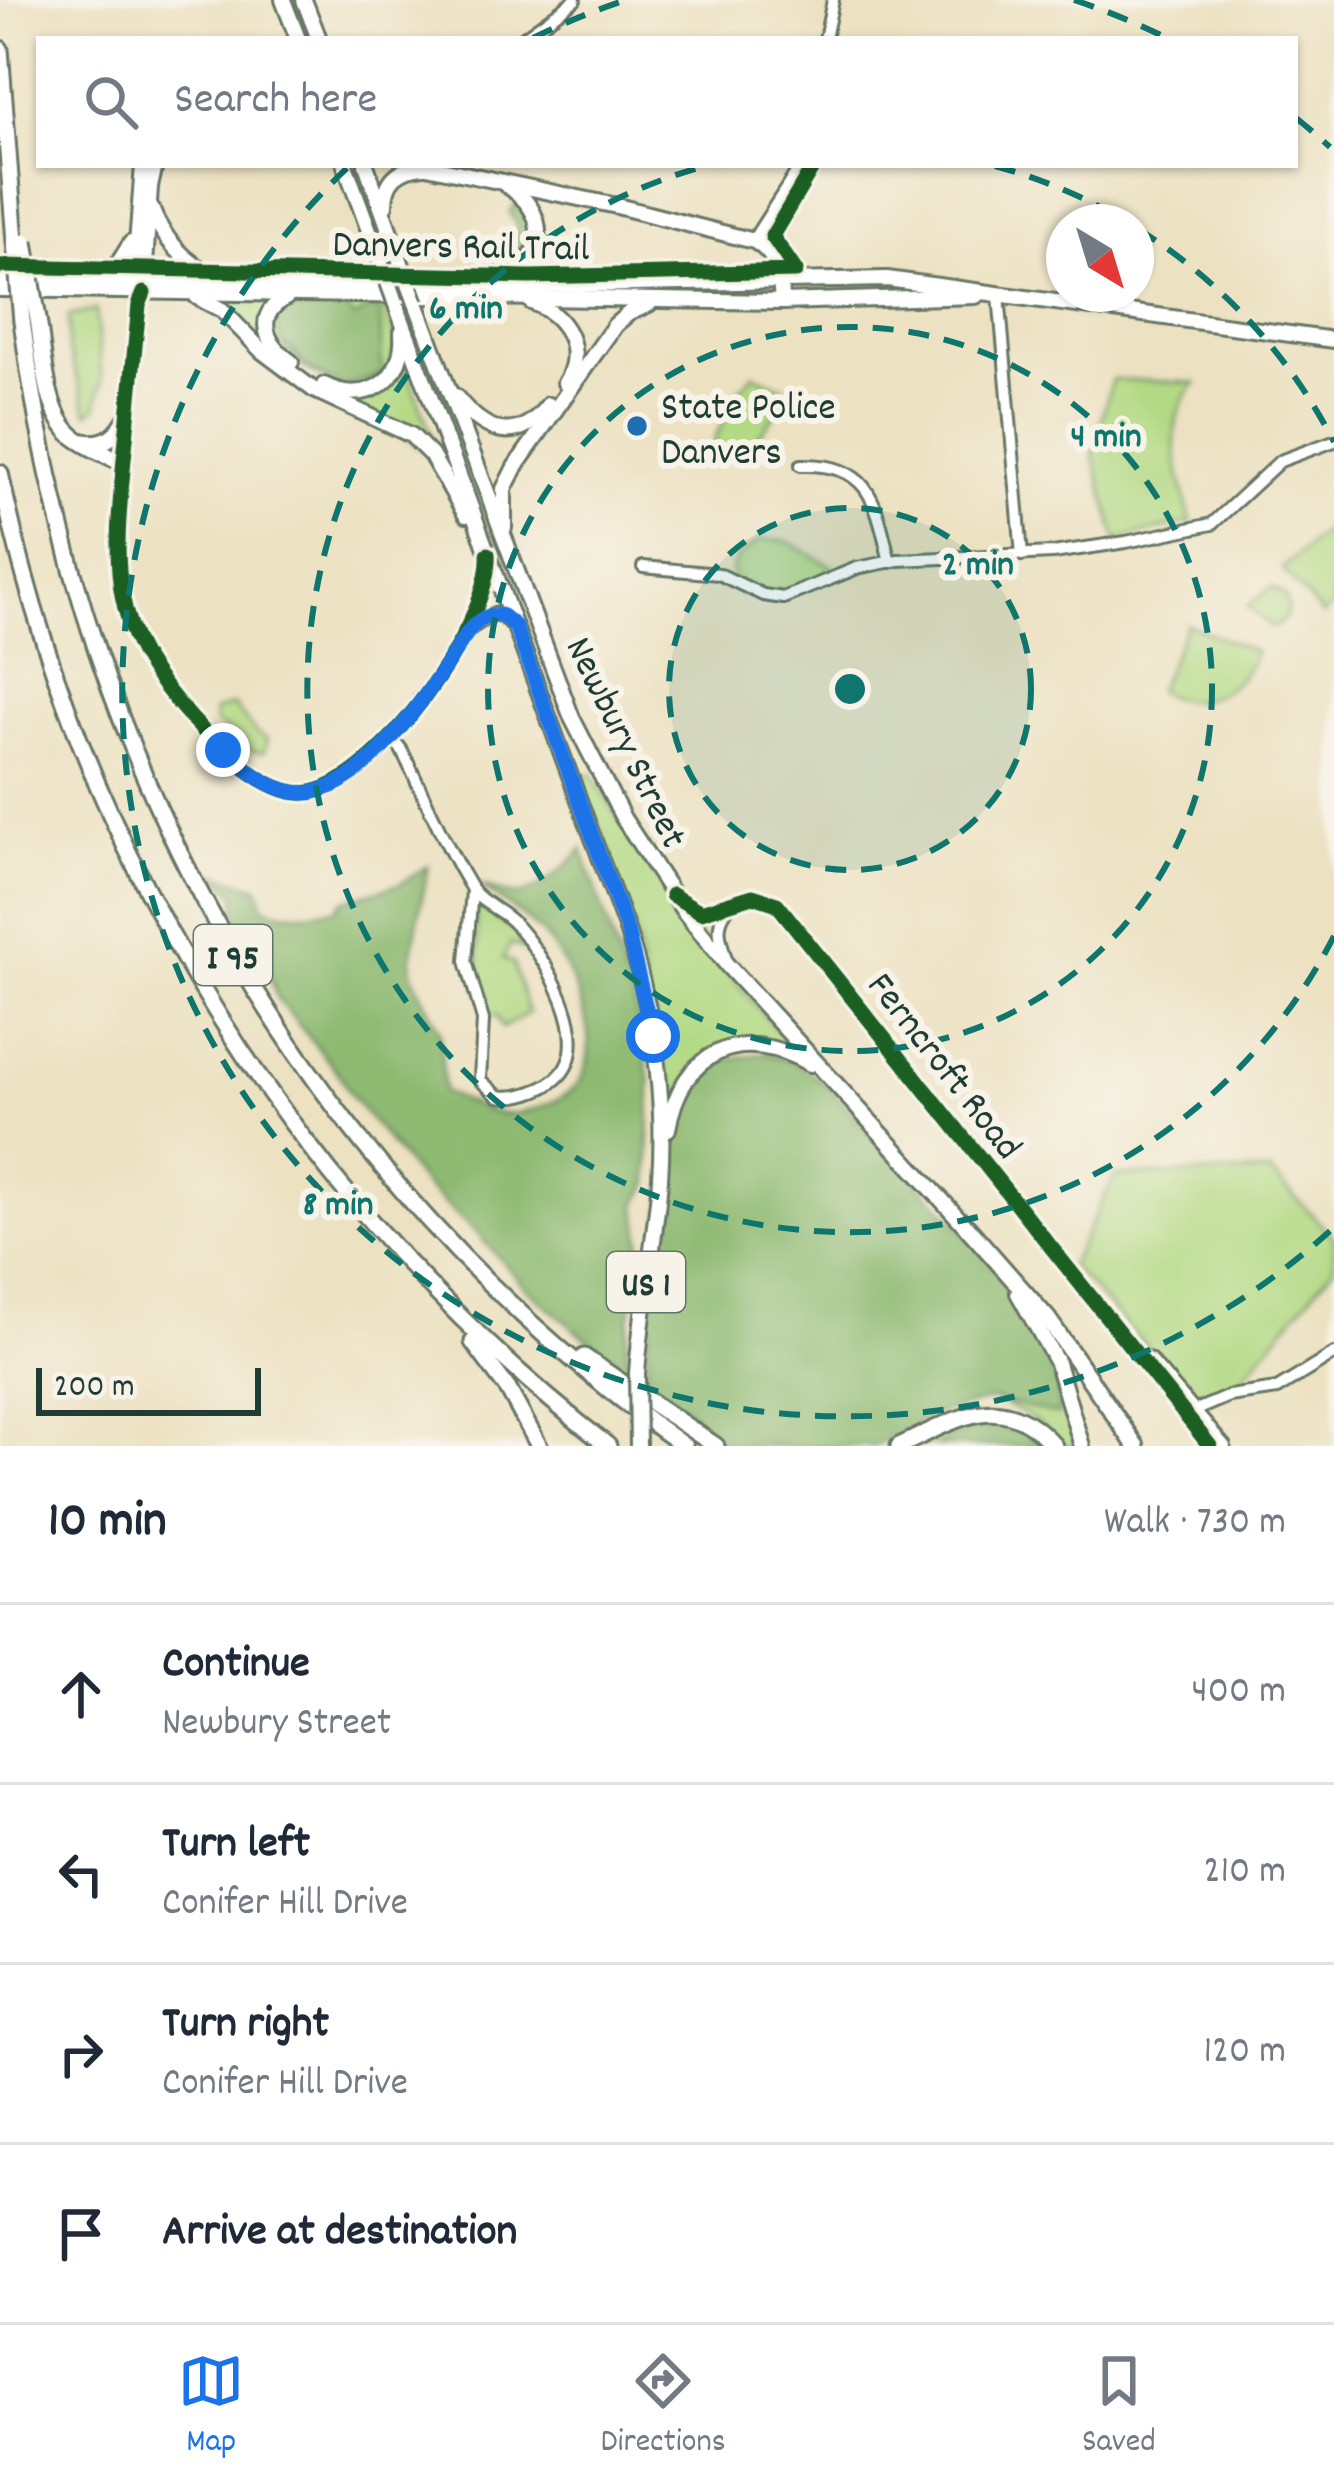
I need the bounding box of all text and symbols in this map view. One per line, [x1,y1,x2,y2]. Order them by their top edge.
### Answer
search box [36,36,1298,168]
icon: search [78,69,144,135]
text: Search here [174,70,377,134]
north arrow [1046,204,1154,312]
street label: Danvers Rail Trail [332,220,590,279]
text: 6 min [429,285,503,337]
place label: State Police Danvers [661,383,836,483]
marker: State Police Danvers [624,413,650,439]
text: 4 min [1070,413,1142,465]
text: 2 min [942,541,1014,593]
street label: Newbury Street [548,629,698,859]
centre of rings [829,668,871,710]
route end [196,723,250,777]
road number: I 95 [194,925,272,985]
street label: Ferncroft Road [851,963,1033,1173]
route start [626,1009,680,1063]
text: 8 min [303,1181,373,1233]
road number: US 1 [607,1252,685,1312]
scale bar [36,1362,261,1415]
text: 200 m [54,1365,135,1412]
text: 10 min [48,1488,167,1560]
text: Walk · 730 m [1104,1497,1286,1552]
text: Continue [162,1634,310,1698]
icon: ahead [48,1661,114,1727]
text: 400 m [1192,1666,1286,1721]
text: Newbury Street [162,1698,391,1753]
text: Turn left [162,1814,310,1878]
icon: left [48,1841,114,1907]
text: 210 m [1203,1846,1286,1901]
text: Conifer Hill Drive [162,1878,408,1933]
text: Turn right [162,1994,329,2058]
icon: right [48,2021,114,2087]
text: 120 m [1203,2026,1286,2081]
text: Conifer Hill Drive [162,2058,408,2113]
icon: arrive [48,2201,114,2267]
text: Arrive at destination [162,2202,517,2266]
tab: Map [178,2348,244,2467]
tab: Directions [601,2348,726,2467]
tab: Saved [1082,2348,1156,2467]

